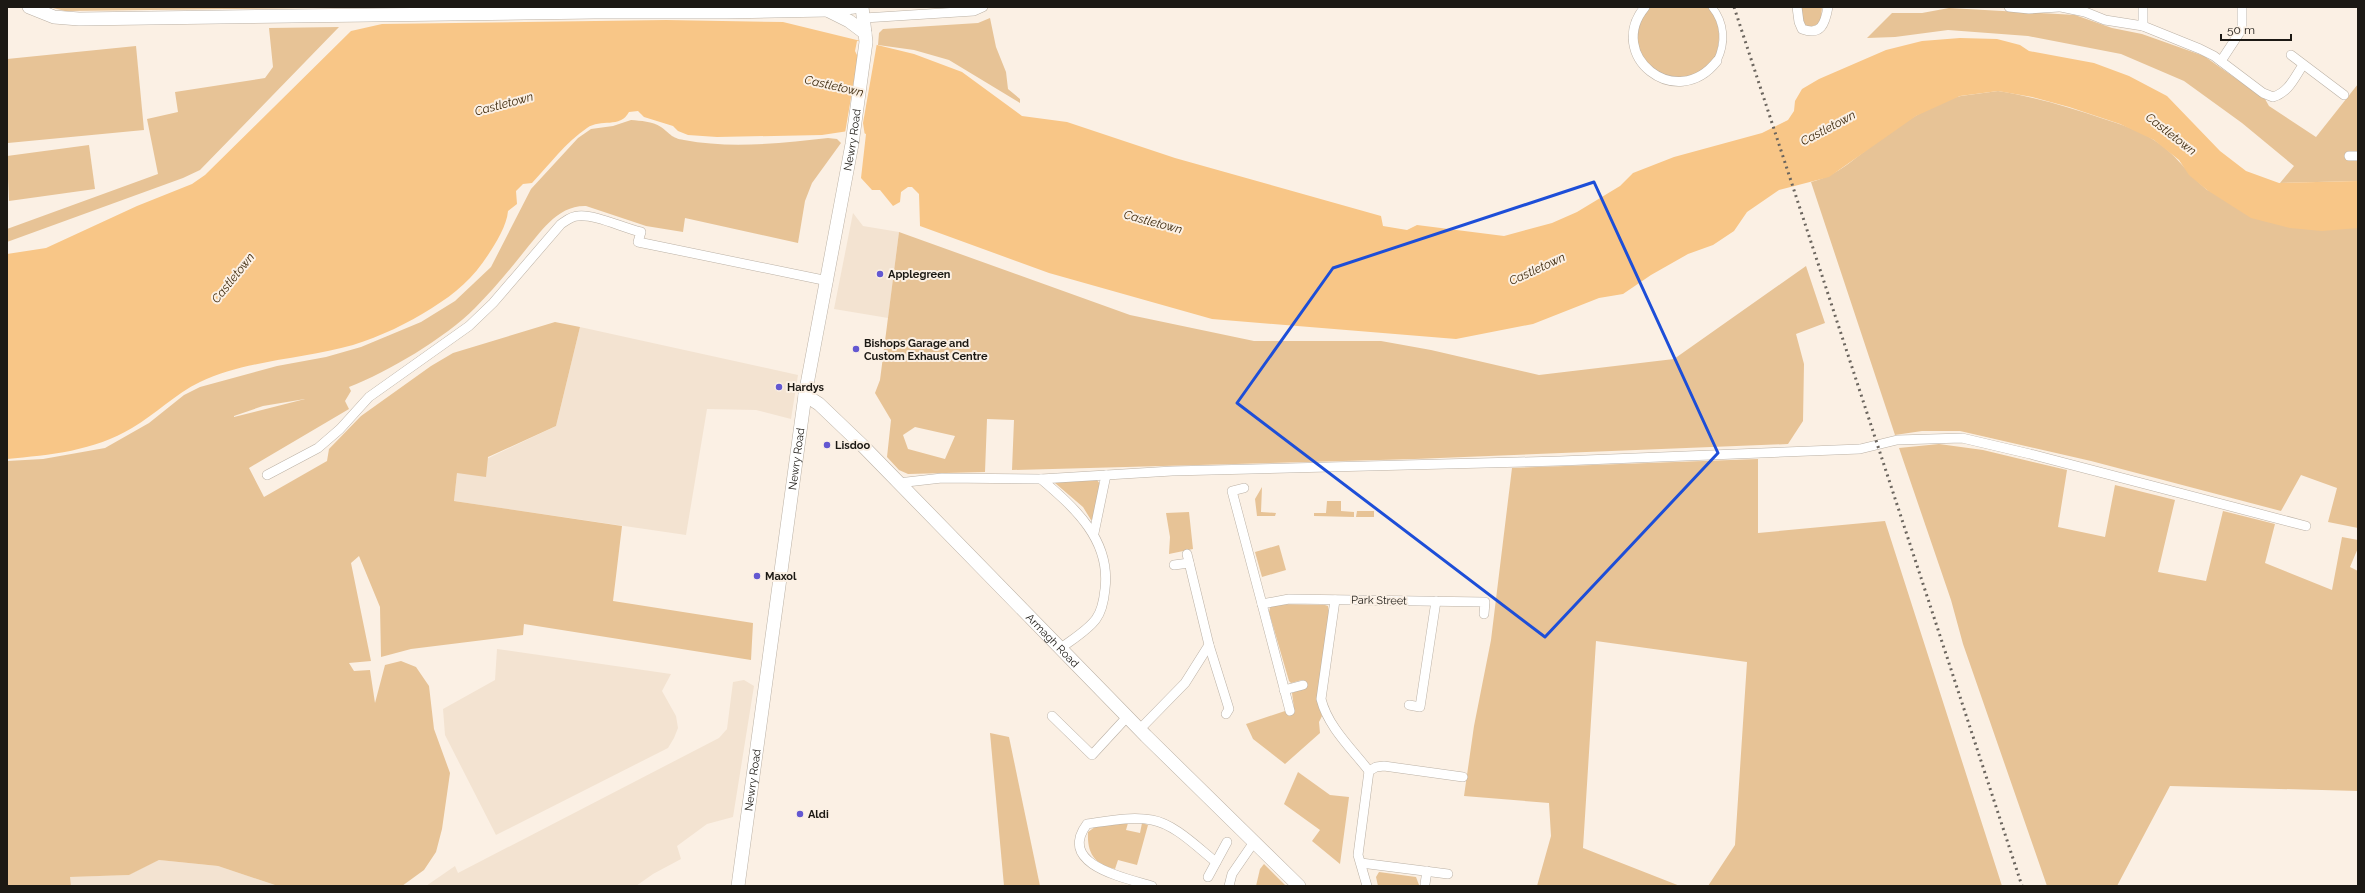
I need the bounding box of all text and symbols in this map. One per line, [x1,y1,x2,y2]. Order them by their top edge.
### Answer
scale bar [2221,16,2291,42]
text: 50 m [2227,23,2255,37]
water label: Castletown [803,72,865,100]
water label: Castletown [473,89,535,119]
street label: Newry Road [841,108,864,172]
water label: Castletown [1798,108,1858,148]
water label: Castletown [2143,110,2199,158]
water label: Castletown [1122,207,1184,237]
water label: Castletown [209,250,258,306]
water label: Castletown [1507,250,1567,288]
place label: Applegreen [888,268,951,281]
marker: Applegreen [875,269,885,279]
place label: Bishops Garage and Custom Exhaust Centre [864,337,988,363]
marker: Bishops Garage and Custom Exhaust Centre [851,344,861,354]
place label: Hardys [787,381,825,394]
marker: Hardys [774,382,784,392]
street label: Newry Road [786,427,807,491]
place label: Lisdoo [835,439,870,452]
marker: Lisdoo [822,440,832,450]
place label: Maxol [765,570,797,583]
marker: Maxol [752,571,762,581]
street label: Park Street [1351,594,1407,607]
street label: Armagh Road [1023,611,1081,670]
street label: Newry Road [742,748,764,812]
place label: Aldi [808,808,829,821]
marker: Aldi [795,809,805,819]

